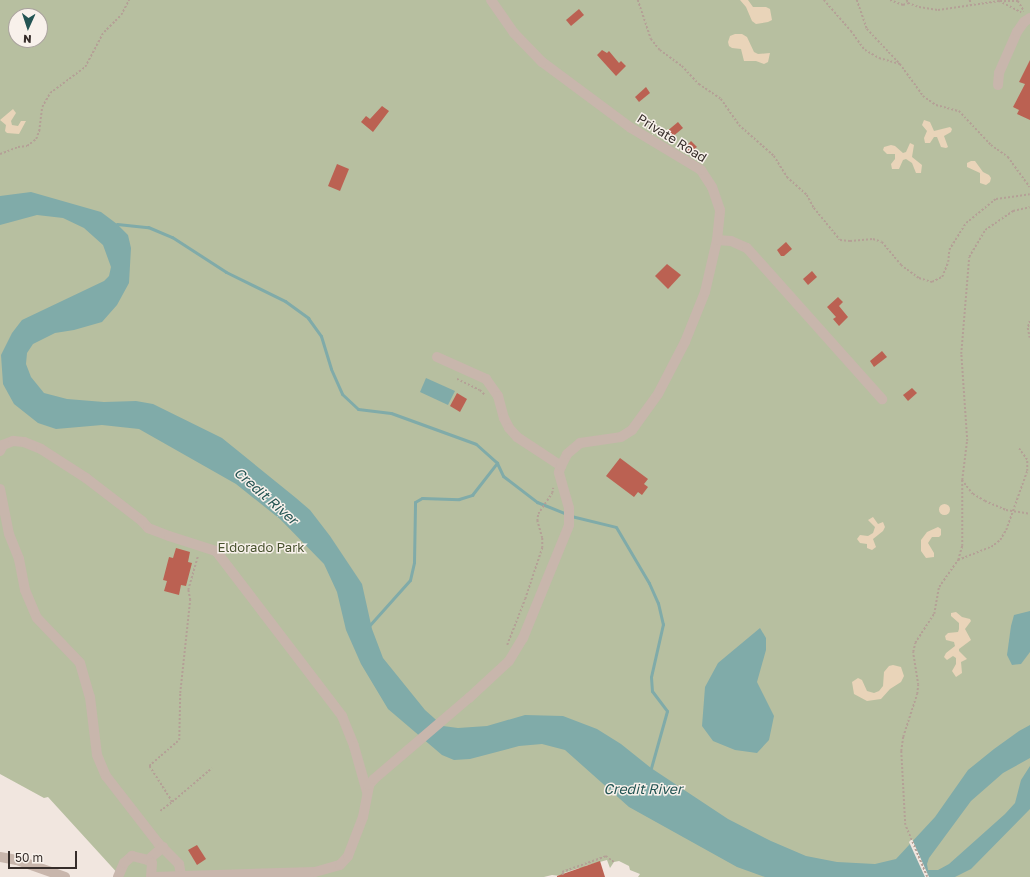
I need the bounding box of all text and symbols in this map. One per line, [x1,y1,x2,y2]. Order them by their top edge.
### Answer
north arrow [8,8,48,48]
text: N [23,33,32,46]
street label: Private Road [634,110,710,166]
water label: Credit River [231,464,301,528]
park label: Eldorado Park [217,539,305,555]
water label: Credit River [604,781,682,797]
scale bar [10,843,79,869]
text: 50 m [15,850,43,865]

